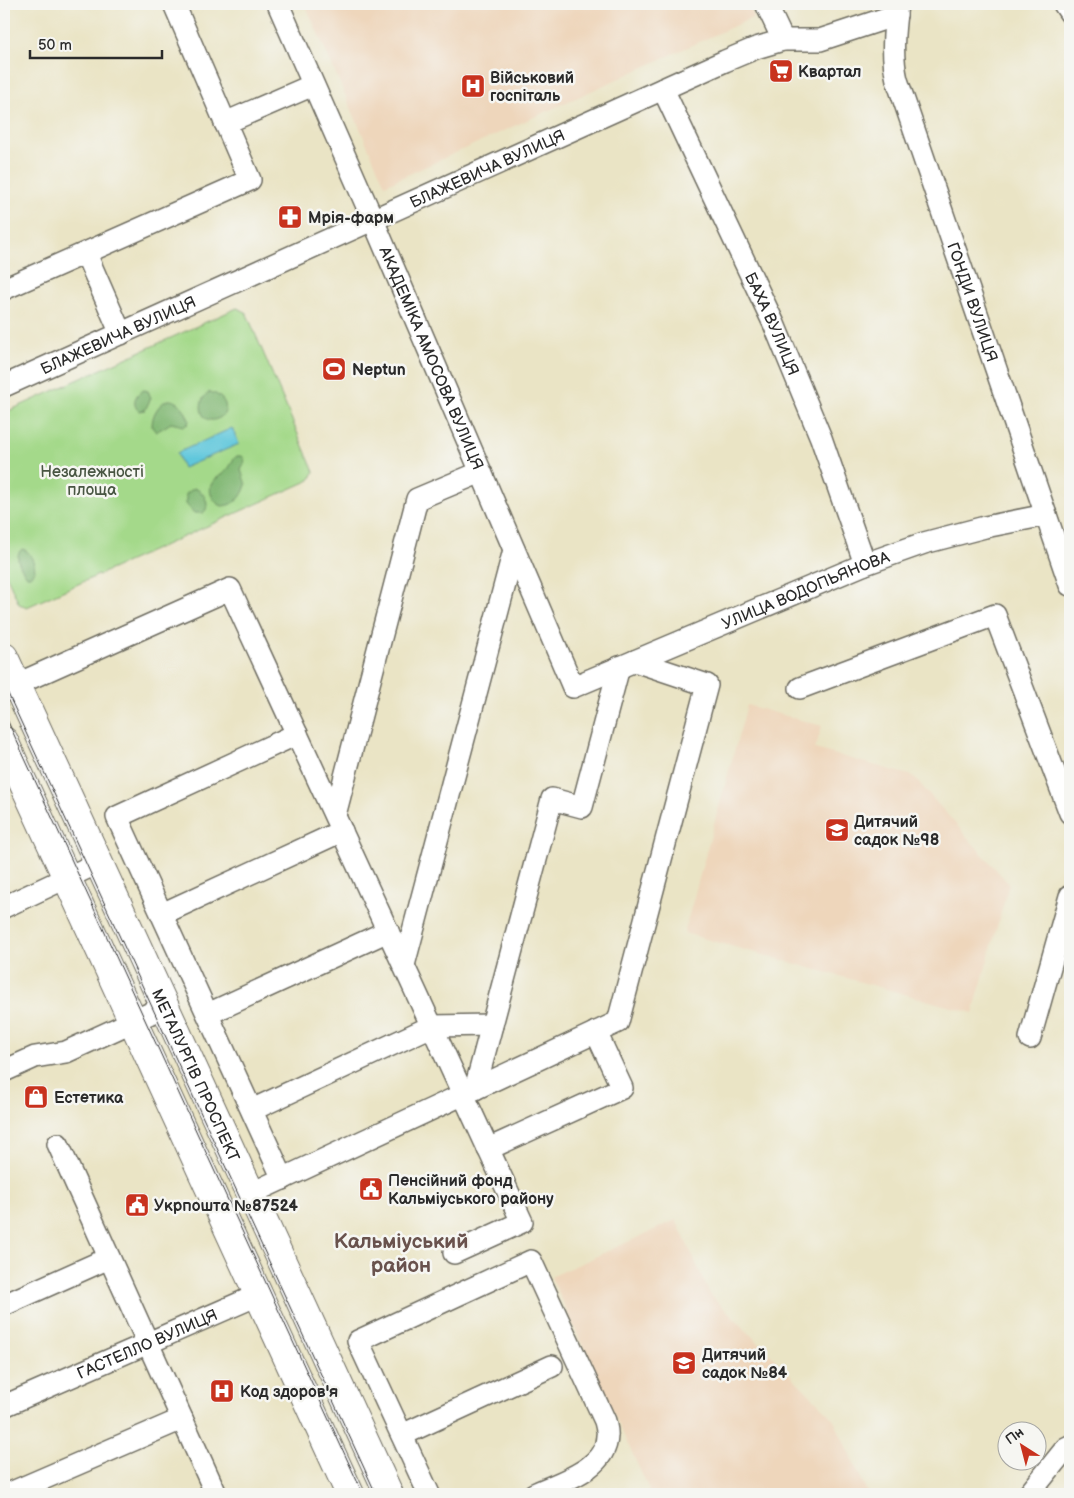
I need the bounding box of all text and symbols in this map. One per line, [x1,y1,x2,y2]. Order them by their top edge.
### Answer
scale bar [30,28,162,60]
text: 50 m [38,36,72,55]
supermarket icon: Квартал [768,58,794,84]
place label: Квартал [798,63,862,82]
place label: Військовий госпіталь [490,69,574,106]
hospital icon: Військовий госпіталь [460,73,486,99]
street label: БЛАЖЕВИЧА ВУЛИЦЯ [407,126,568,213]
pharmacy icon: Мрія-фарм [277,204,303,230]
place label: Мрія-фарм [308,209,394,228]
street label: ГОНДИ ВУЛИЦЯ [942,240,1001,365]
street label: АКАДЕМІКА АМОСОВА ВУЛИЦЯ [374,243,487,473]
street label: БАХА ВУЛИЦЯ [740,270,802,379]
street label: БЛАЖЕВИЧА ВУЛИЦЯ [38,293,199,379]
sports icon: Neptun [321,356,347,382]
place label: Neptun [352,361,406,380]
park label: Незалежності площа [40,463,144,500]
street label: УЛИЦА ВОДОПЬЯНОВА [719,548,893,634]
place label: Дитячий садок №98 [854,813,939,850]
school or university icon: Дитячий садок №98 [824,817,850,843]
street label: МЕТАЛУРГІВ ПРОСПЕКТ [147,986,243,1166]
shop icon: Естетика [23,1084,49,1110]
place label: Естетика [54,1089,124,1108]
place label: Пенсійний фонд Кальміуського району [388,1172,554,1209]
public building icon: Пенсійний фонд Кальміуського району [358,1176,384,1202]
public building icon: Укрпошта №87524 [124,1192,150,1218]
place label: Укрпошта №87524 [154,1197,299,1216]
district label: Кальміуський район [334,1229,468,1278]
street label: ГАСТЕЛЛО ВУЛИЦЯ [74,1306,221,1384]
place label: Дитячий садок №84 [702,1346,788,1383]
school or university icon: Дитячий садок №84 [671,1350,697,1376]
hospital icon: Код здоров'я [209,1378,235,1404]
place label: Код здоров'я [240,1383,338,1402]
north arrow [996,1420,1046,1470]
text: Пн [1002,1424,1027,1448]

